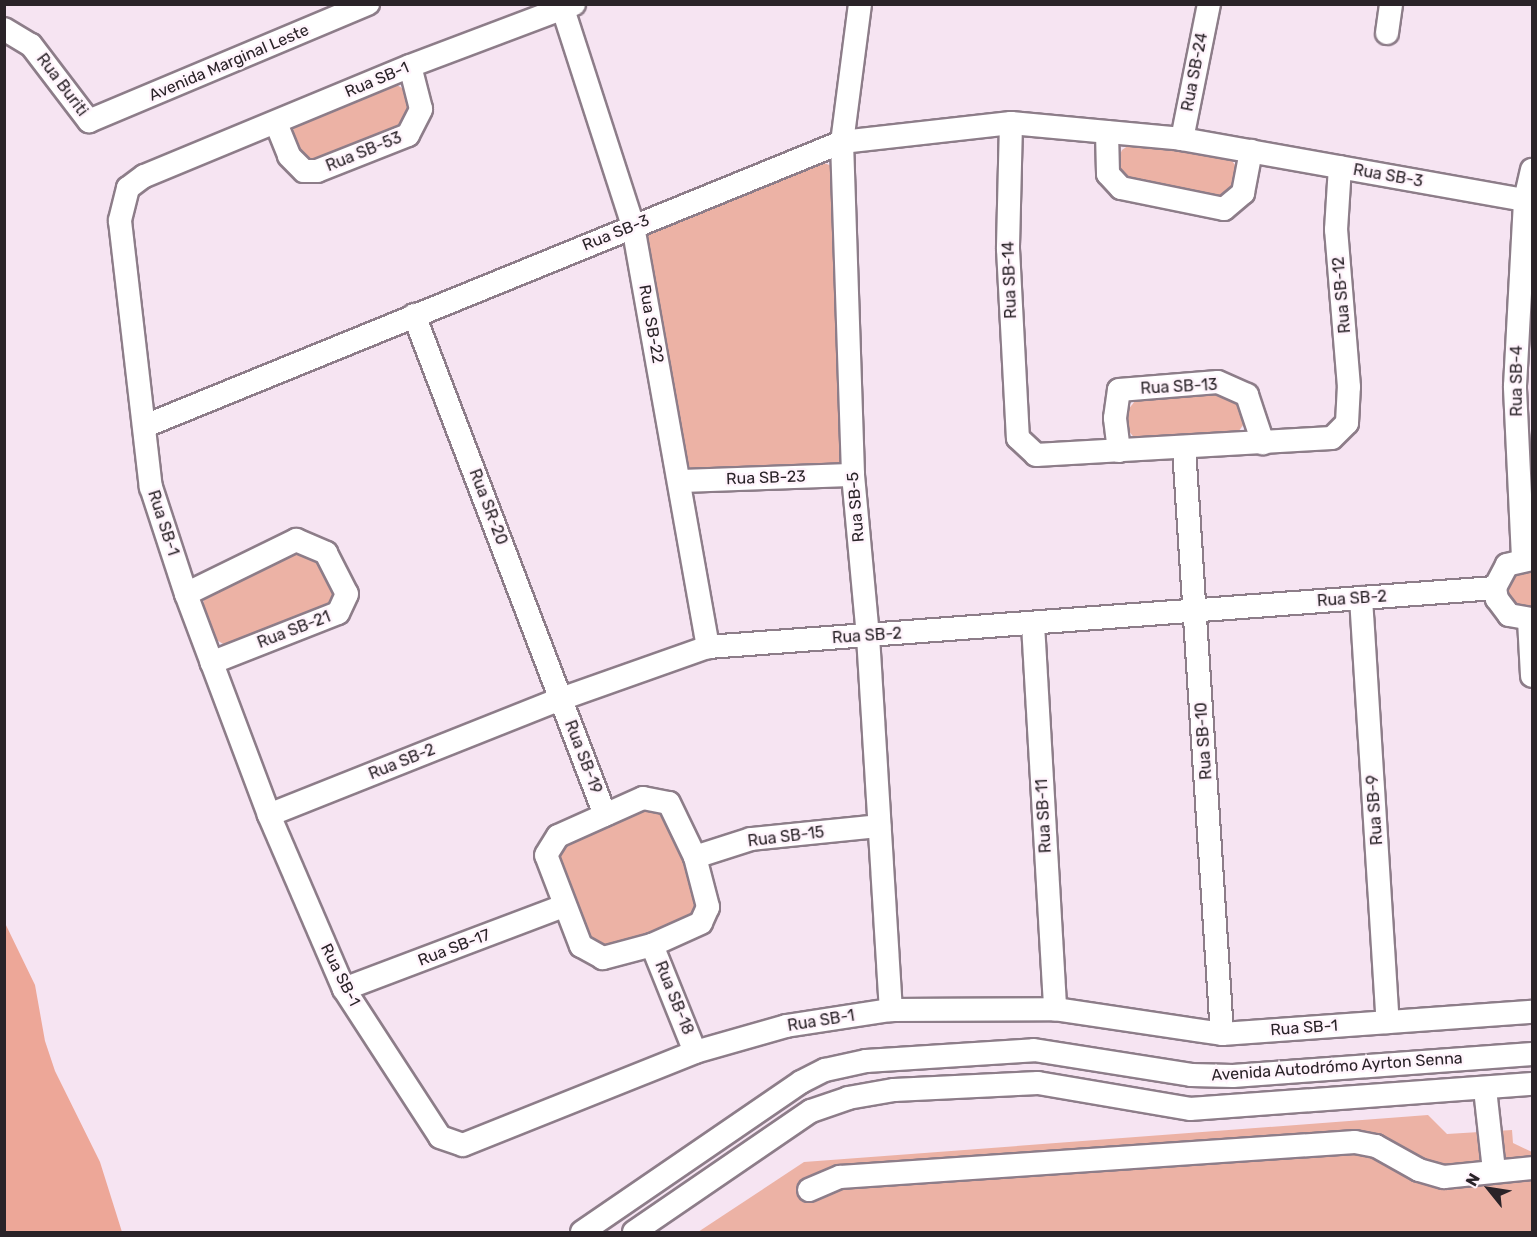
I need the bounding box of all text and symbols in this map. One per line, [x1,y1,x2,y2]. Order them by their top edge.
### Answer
street label: Avenida Marginal Leste [146,21,312,105]
street label: Rua SB-24 [1178,31,1212,113]
street label: Rua Buriti [32,50,92,120]
street label: Rua SB-1 [342,58,412,102]
street label: Rua SB-53 [323,128,405,176]
street label: Rua SB-3 [1352,160,1424,192]
street label: Rua SB-3 [580,211,652,255]
street label: Rua SB-14 [999,241,1021,319]
street label: Rua SB-12 [1329,256,1355,334]
street label: Rua SB-22 [635,283,667,365]
street label: Rua SB-4 [1507,345,1527,417]
street label: Rua SB-13 [1140,375,1218,399]
street label: Rua SR-20 [465,466,511,548]
street label: Rua SB-23 [726,467,806,489]
street label: Rua SB-5 [843,471,869,543]
street label: Rua SB-1 [143,488,183,558]
street label: Rua SB-2 [1316,587,1388,611]
street label: Rua SB-21 [255,607,333,653]
street label: Rua SB-2 [831,624,903,648]
street label: Rua SB-10 [1192,702,1216,780]
street label: Rua SB-19 [560,718,606,796]
street label: Rua SB-2 [366,740,438,784]
street label: Rua SB-9 [1363,774,1387,846]
street label: Rua SB-11 [1032,778,1056,854]
street label: Rua SB-15 [747,823,825,851]
street label: Rua SB-17 [415,925,493,971]
street label: Rua SB-1 [316,941,364,1009]
street label: Rua SB-18 [651,958,697,1038]
street label: Rua SB-1 [786,1006,856,1036]
street label: Rua SB-1 [1270,1016,1338,1040]
street label: Avenida Autodrómo Ayrton Senna [1210,1049,1464,1085]
north arrow [1459,1159,1519,1219]
text: N [1462,1170,1484,1189]

